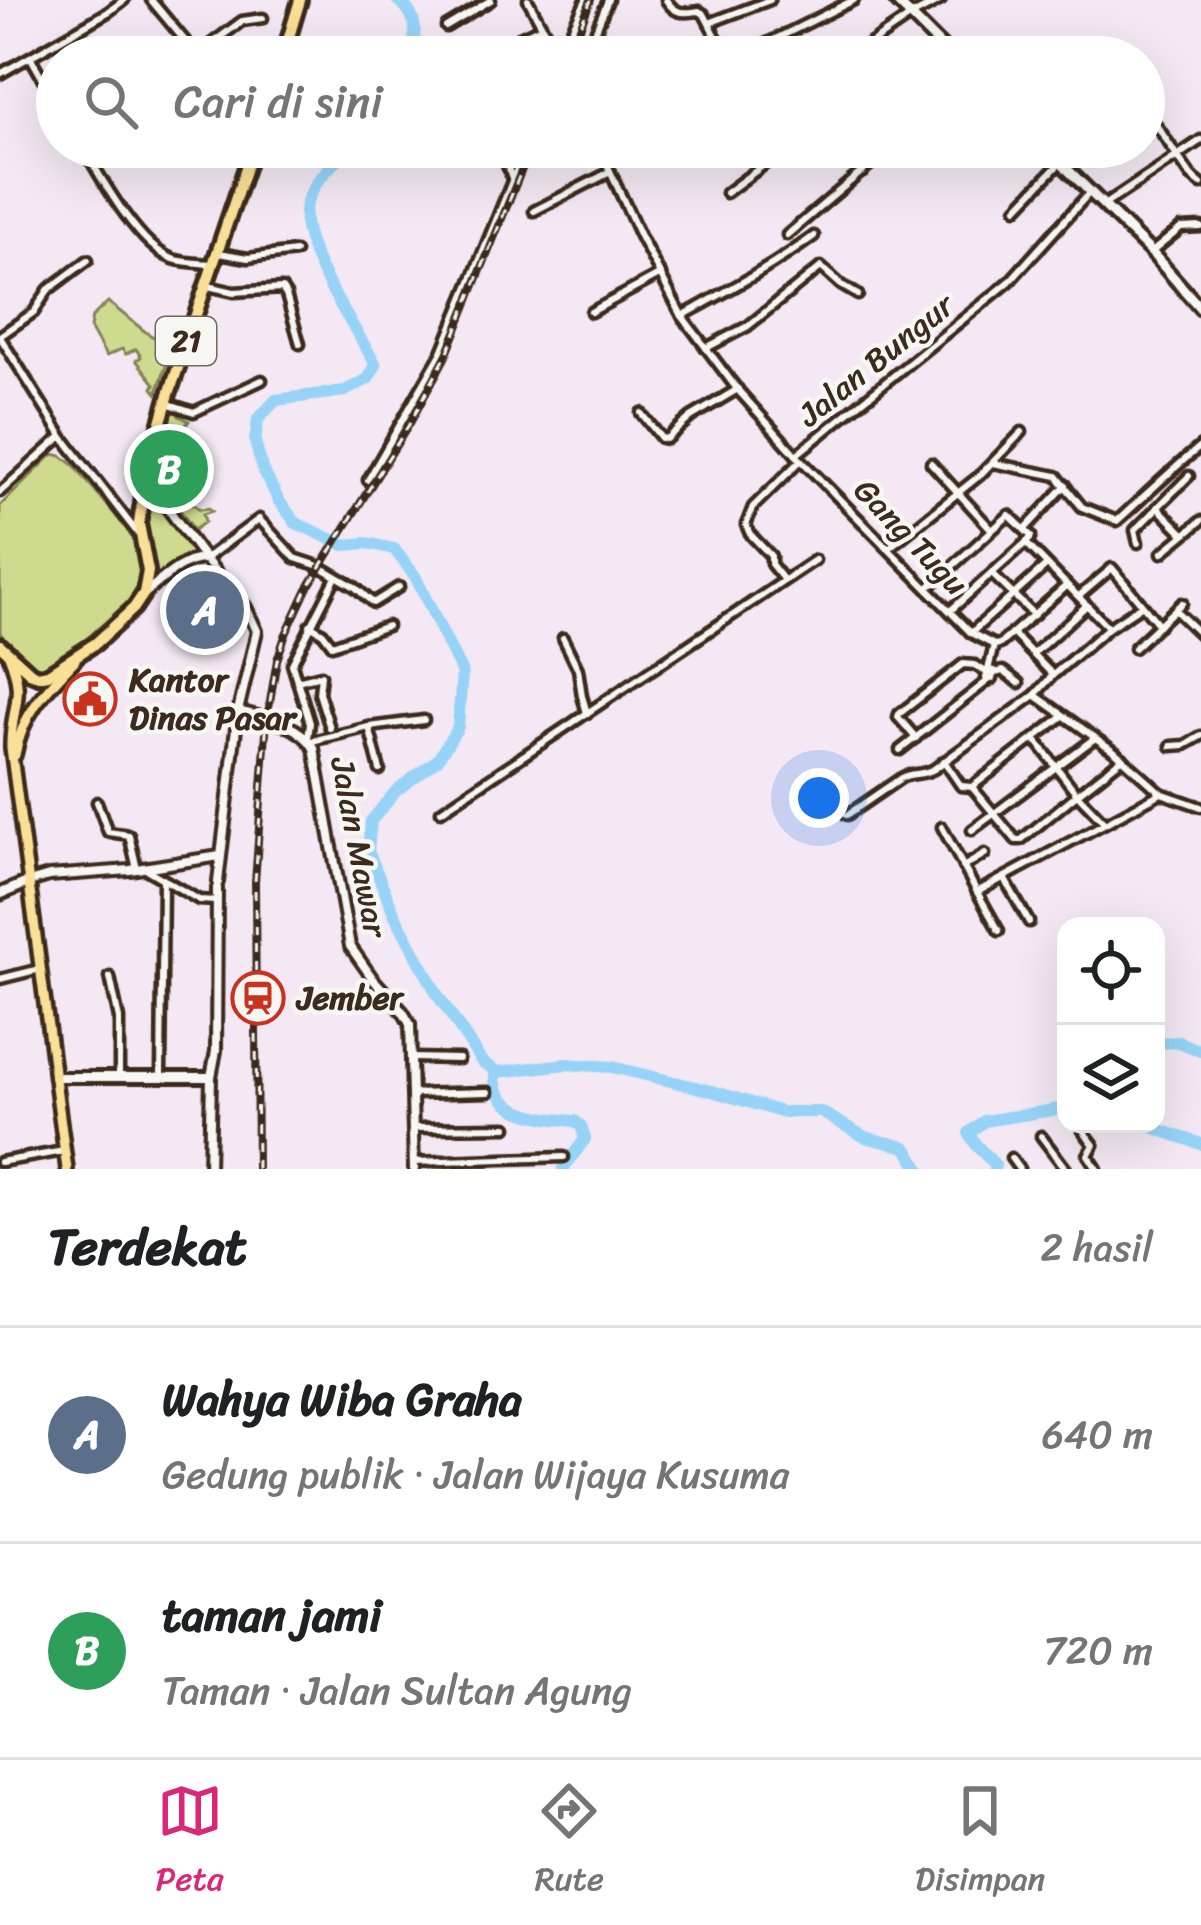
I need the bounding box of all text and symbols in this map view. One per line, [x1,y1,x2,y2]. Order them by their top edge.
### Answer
search box [36,36,1165,168]
text: Cari di sini [174,62,383,142]
icon: search [78,69,144,135]
street label: Jalan Bungur [784,276,970,443]
road number: 21 [156,317,216,365]
pin: B [130,424,208,514]
street label: Gang Tugu [839,464,983,610]
pin: A [166,565,244,655]
place label: Kantor Dinas Pasar [128,651,298,747]
public building icon: Kantor Dinas Pasar [62,671,118,727]
street label: Jalan Mawar [313,751,405,944]
your location [789,768,849,828]
map controls [1057,917,1165,1133]
button: locate [1057,917,1165,1025]
place label: Jember [295,969,405,1027]
station icon: Jember [230,970,286,1026]
button: layers [1057,1025,1165,1133]
text: Terdekat [48,1202,247,1292]
text: 2 hasil [1041,1213,1153,1282]
text: Wahya Wiba Graha [162,1360,522,1440]
text: A [74,1400,100,1469]
text: 640 m [1042,1400,1153,1469]
text: Gedung publik · Jalan Wijaya Kusuma [162,1440,789,1509]
text: taman jami [162,1576,382,1656]
text: B [75,1616,99,1685]
text: 720 m [1043,1616,1153,1685]
text: Taman · Jalan Sultan Agung [162,1656,632,1725]
tab: Peta [156,1778,224,1908]
tab: Rute [535,1778,604,1908]
tab: Disimpan [915,1778,1045,1908]

